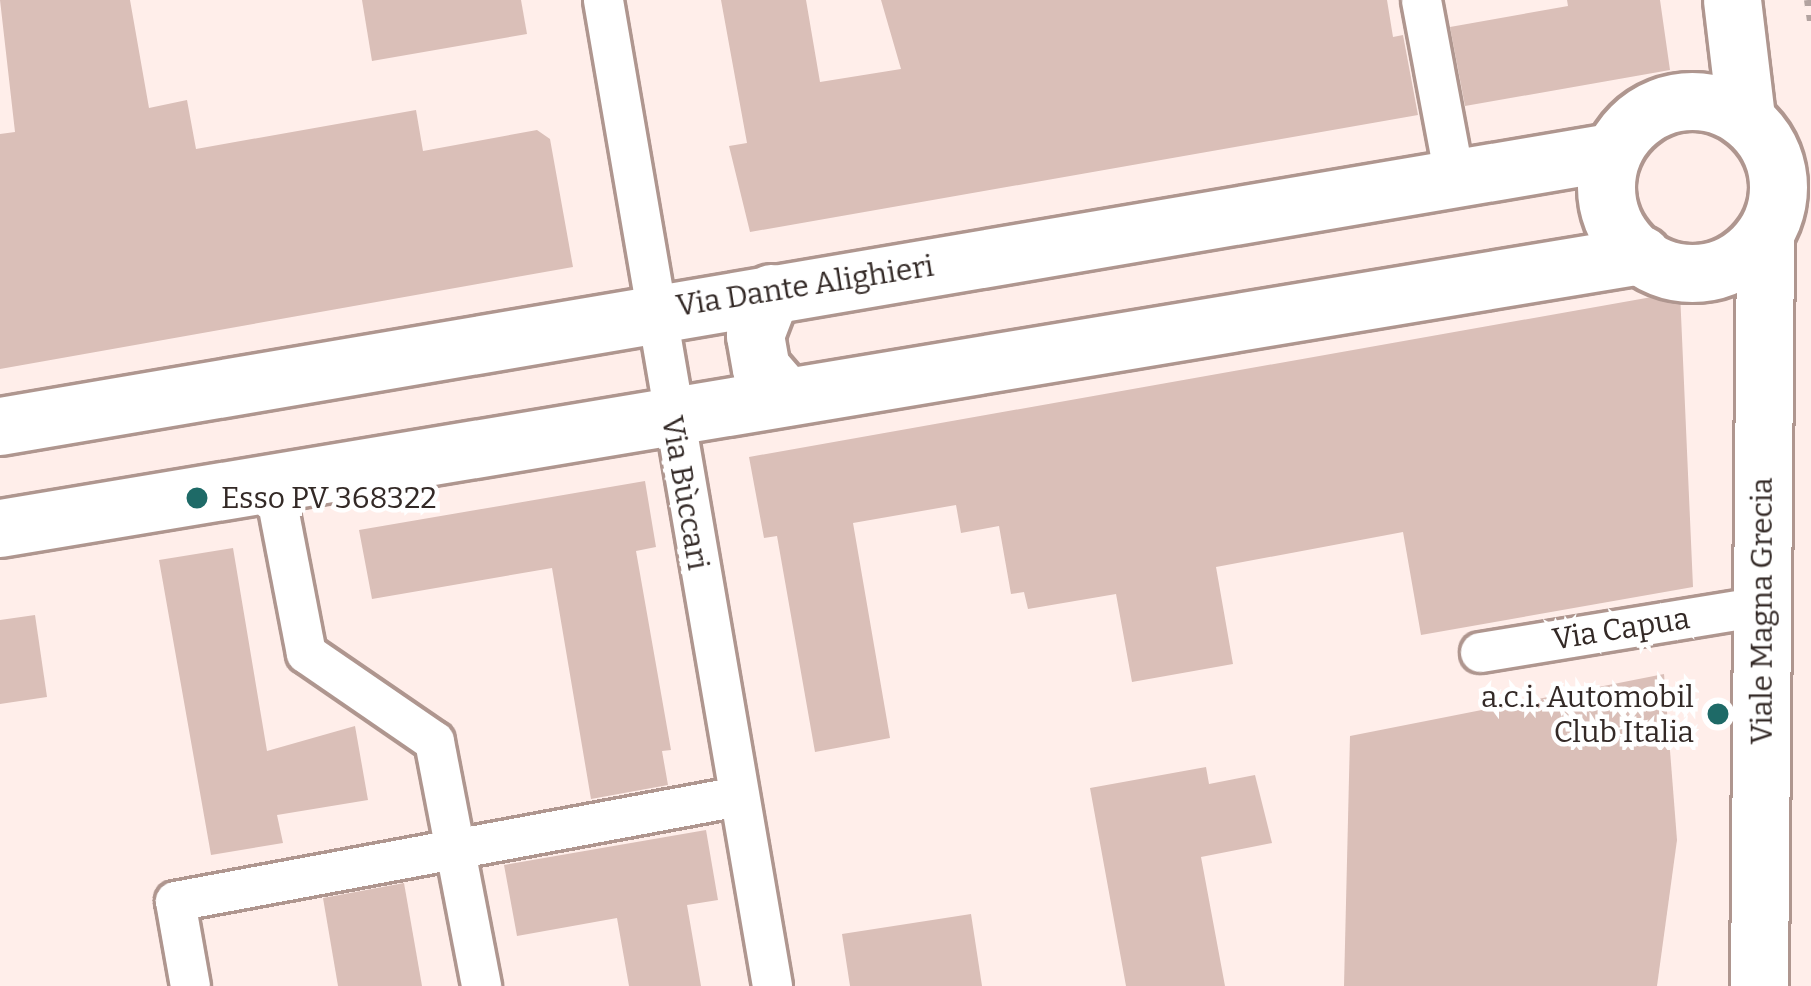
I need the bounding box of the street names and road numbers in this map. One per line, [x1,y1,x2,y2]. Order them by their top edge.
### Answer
street label: Via Dante Alighieri [674,248,936,324]
street label: Via Bùccari [654,413,716,573]
street label: Viale Magna Grecia [1744,478,1780,744]
street label: Via Capua [1550,600,1692,658]

